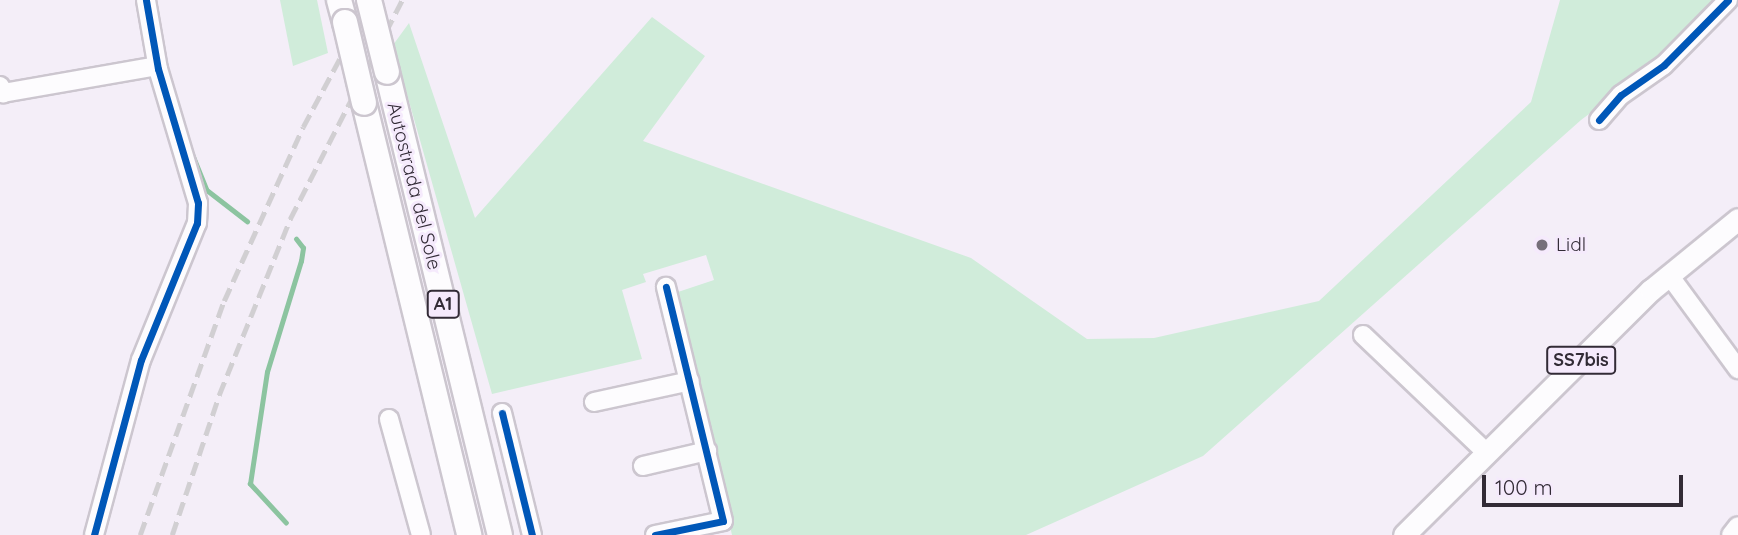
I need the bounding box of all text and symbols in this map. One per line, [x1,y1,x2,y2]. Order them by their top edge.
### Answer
street label: Autostrada del Sole [382,100,446,272]
place label: Lidl [1556,234,1586,256]
marker: Lidl [1534,237,1550,253]
road number: A1 [426,290,460,318]
road number: SS7bis [1546,346,1616,374]
scale bar [1486,462,1687,506]
text: 100 m [1495,474,1553,500]

